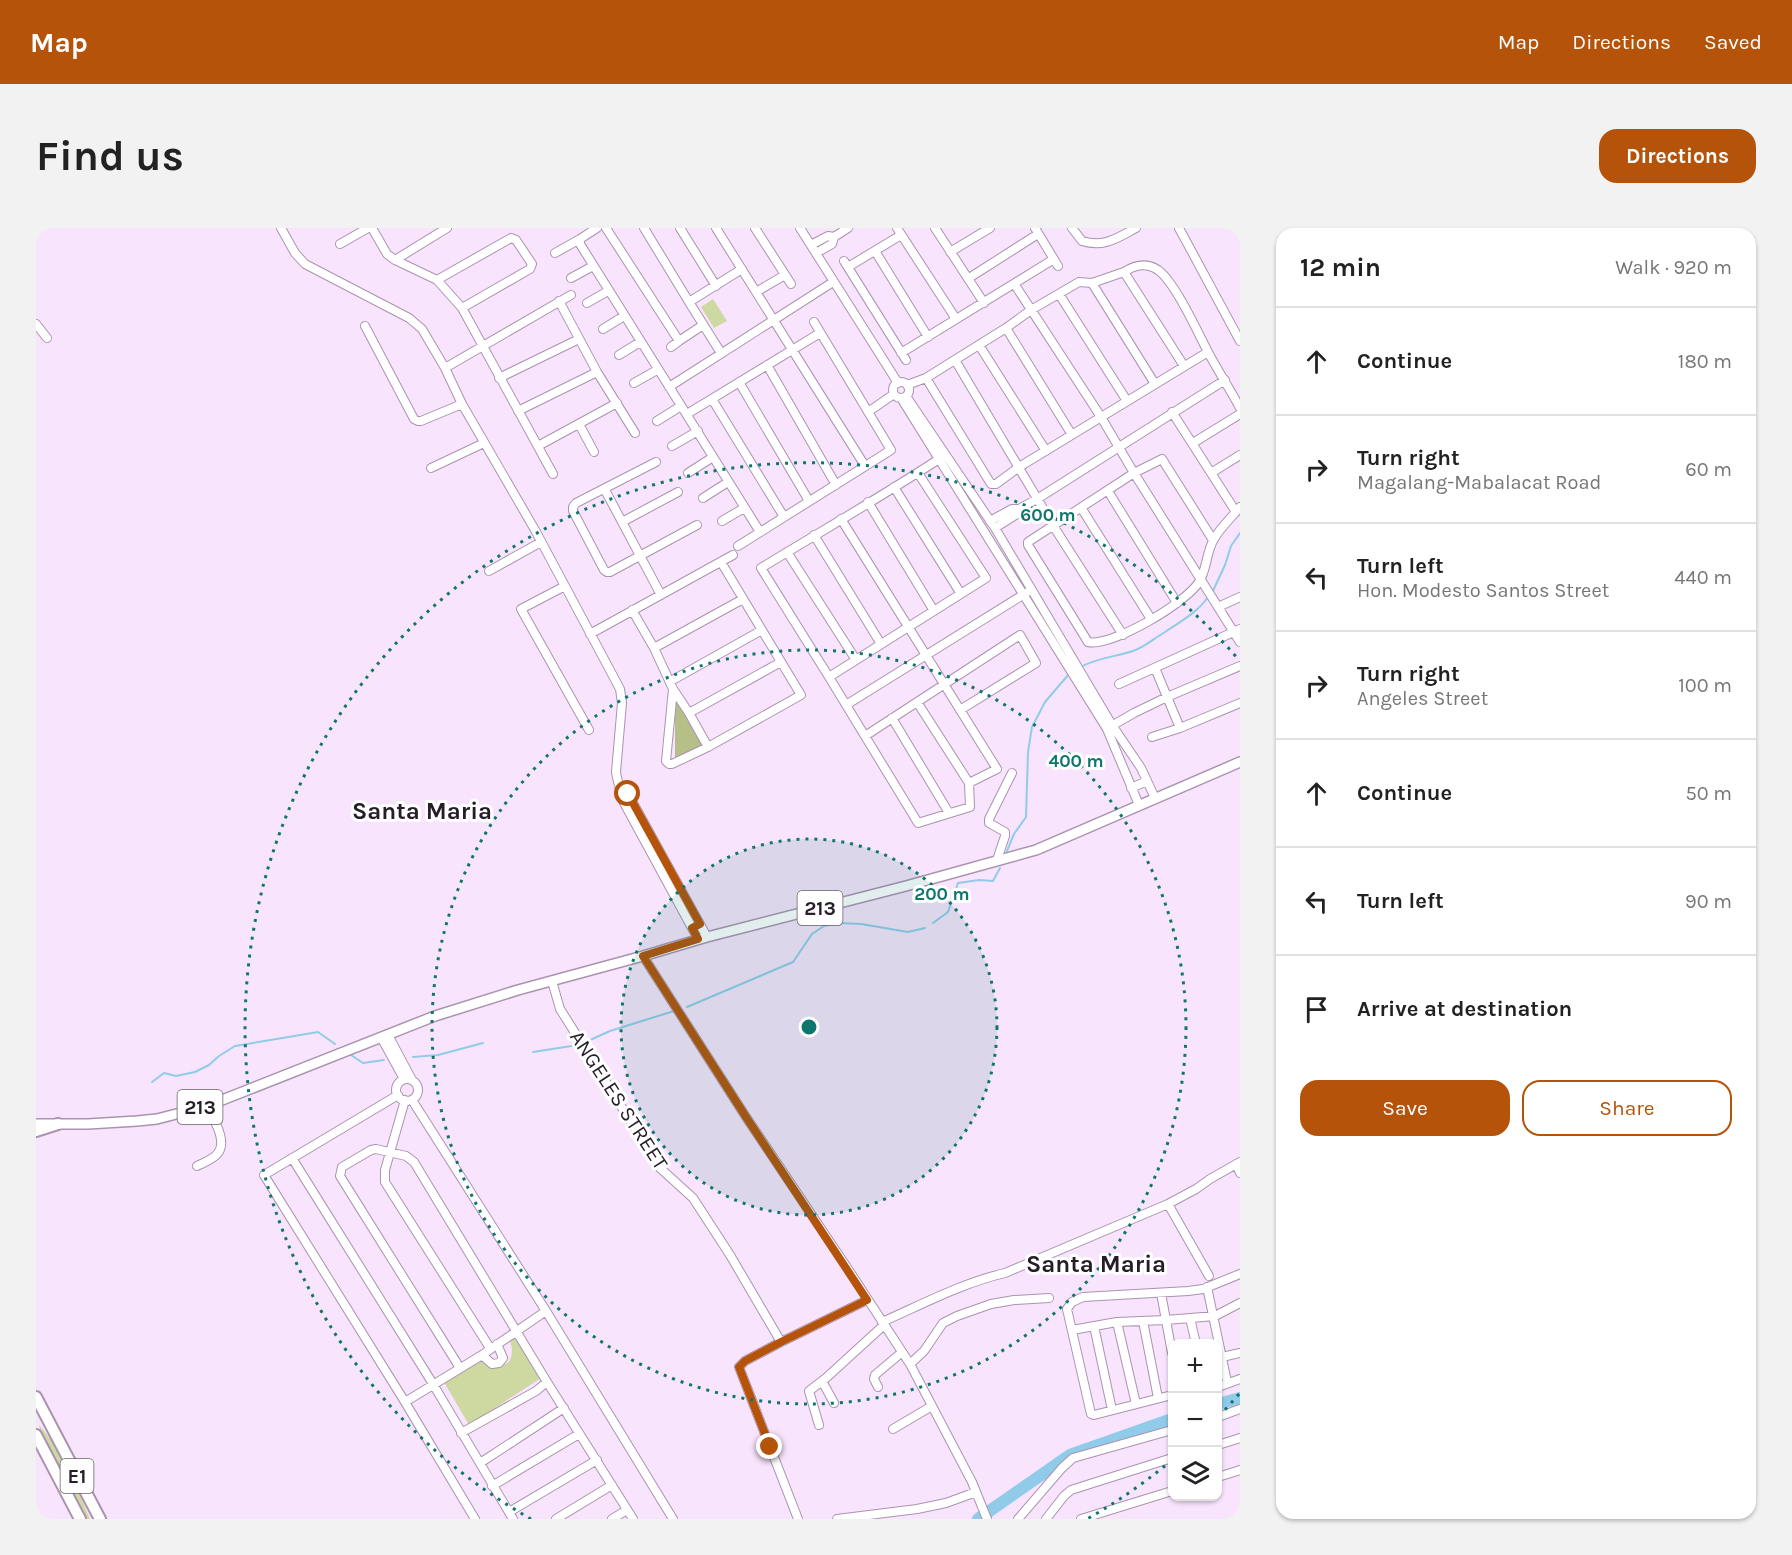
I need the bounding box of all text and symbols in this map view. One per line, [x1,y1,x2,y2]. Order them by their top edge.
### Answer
text: Map [30,26,88,59]
text: Map [1498,30,1539,54]
text: Directions [1572,30,1671,54]
text: Saved [1704,30,1762,54]
button: Directions [1599,129,1756,183]
text: Find us [36,131,184,181]
text: 12 min [1300,252,1381,283]
text: Walk · 920 m [1615,256,1732,279]
icon: ahead [1300,345,1333,378]
text: Continue [1357,348,1452,374]
text: 180 m [1678,350,1732,373]
text: Turn right [1357,445,1460,471]
icon: right [1300,453,1333,486]
text: 60 m [1685,458,1732,481]
text: Magalang-Mabalacat Road [1357,471,1601,494]
text: 600 m [1020,504,1076,526]
text: Turn left [1357,553,1444,579]
icon: left [1300,561,1333,594]
text: 440 m [1674,566,1732,589]
text: Hon. Modesto Santos Street [1357,579,1609,602]
text: Turn right [1357,661,1460,687]
icon: right [1300,669,1333,702]
text: 100 m [1678,674,1732,697]
text: Angeles Street [1357,687,1488,710]
text: 400 m [1048,750,1104,772]
icon: ahead [1300,777,1333,810]
route start [614,780,640,806]
text: Continue [1357,780,1452,806]
text: 50 m [1685,782,1732,805]
district label: Santa Maria [352,797,492,825]
text: 200 m [914,883,970,905]
icon: left [1300,885,1333,918]
text: Turn left [1357,888,1444,914]
text: 90 m [1685,890,1732,913]
road number: 213 [798,891,842,925]
icon: arrive [1300,993,1333,1026]
text: Arrive at destination [1357,996,1572,1022]
centre of rings [799,1017,819,1037]
street label: ANGELES STREET [565,1026,673,1175]
button: Save [1300,1080,1510,1136]
button: Share [1522,1080,1732,1136]
road number: 213 [178,1090,222,1124]
district label: Santa Maria [1026,1250,1166,1278]
map controls [1168,1339,1222,1501]
button: + [1168,1339,1222,1393]
button: − [1168,1393,1222,1447]
route end [756,1433,782,1459]
button: layers [1168,1447,1222,1501]
road number: E1 [60,1459,93,1493]

